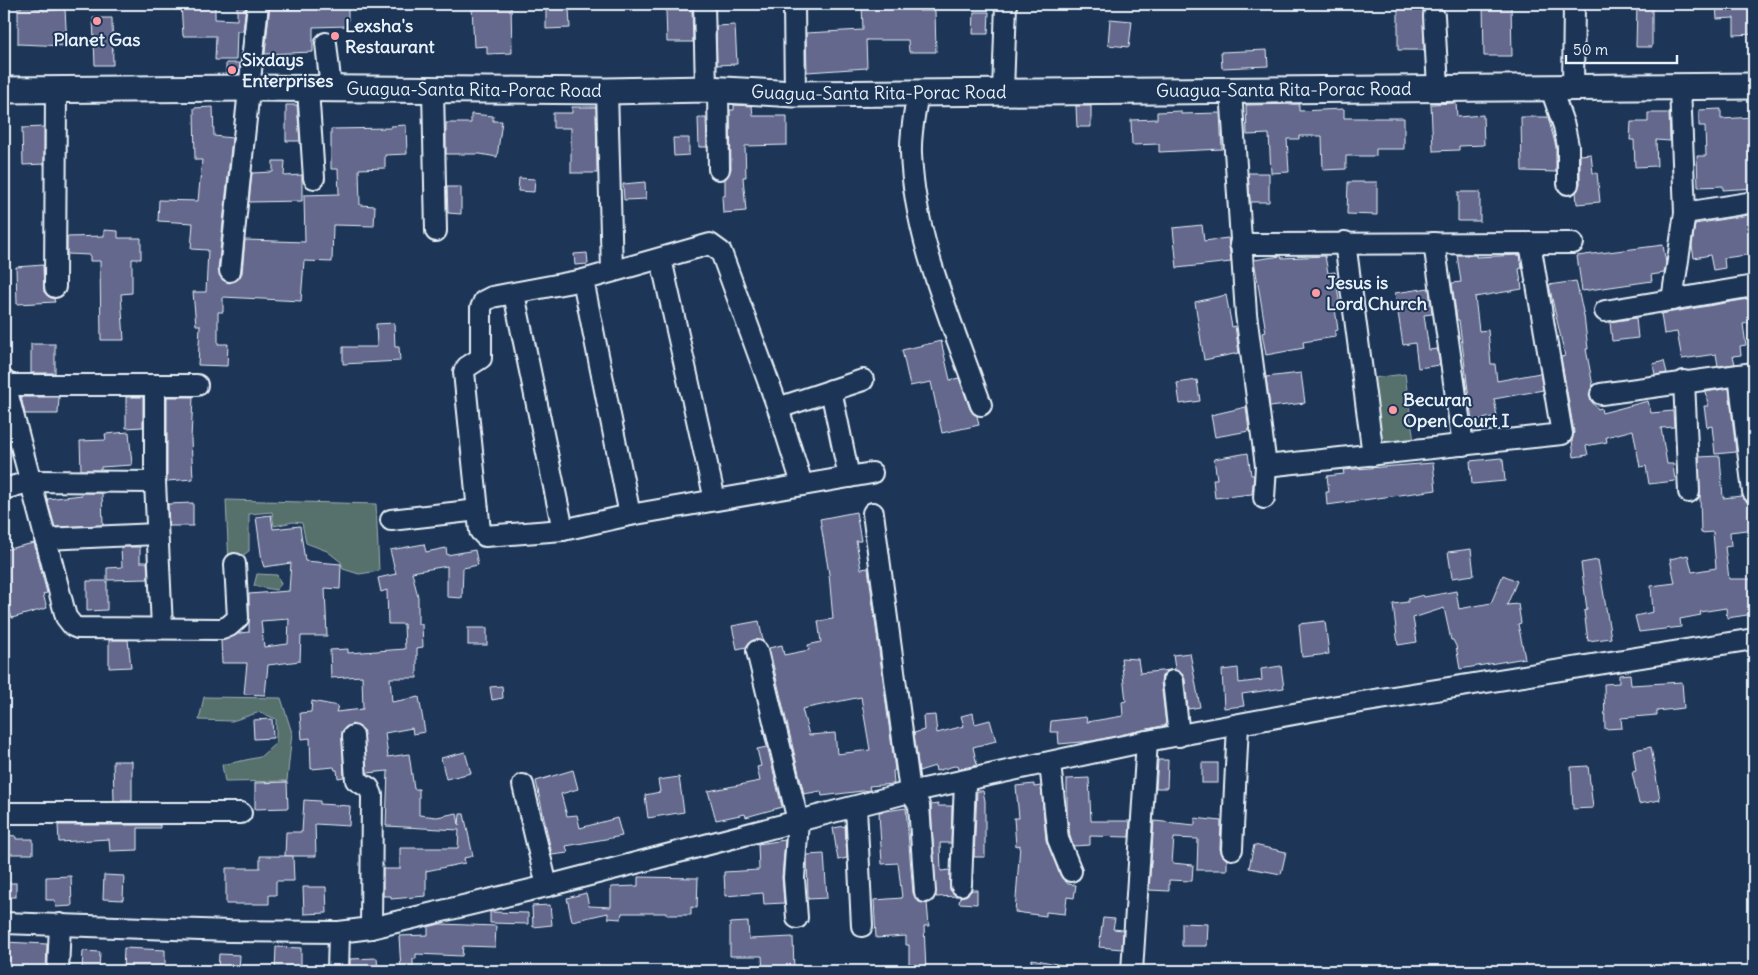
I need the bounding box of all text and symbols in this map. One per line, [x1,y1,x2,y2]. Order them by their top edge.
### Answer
place label: Lexsha's Restaurant [345,14,435,58]
marker: Planet Gas [91,15,103,27]
place label: Planet Gas [53,28,141,51]
marker: Lexsha's Restaurant [329,30,341,42]
scale bar [1566,32,1677,64]
text: 50 m [1573,40,1608,59]
place label: Sixdays Enterprises [242,48,333,92]
marker: Sixdays Enterprises [226,64,238,76]
street label: Guagua-Santa Rita-Porac Road [346,77,602,102]
street label: Guagua-Santa Rita-Porac Road [1156,77,1412,102]
street label: Guagua-Santa Rita-Porac Road [750,80,1007,105]
place label: Jesus is Lord Church [1326,271,1428,315]
marker: Jesus is Lord Church [1310,287,1322,299]
place label: Becuran Open Court I [1403,388,1510,432]
marker: Becuran Open Court I [1387,404,1399,416]

